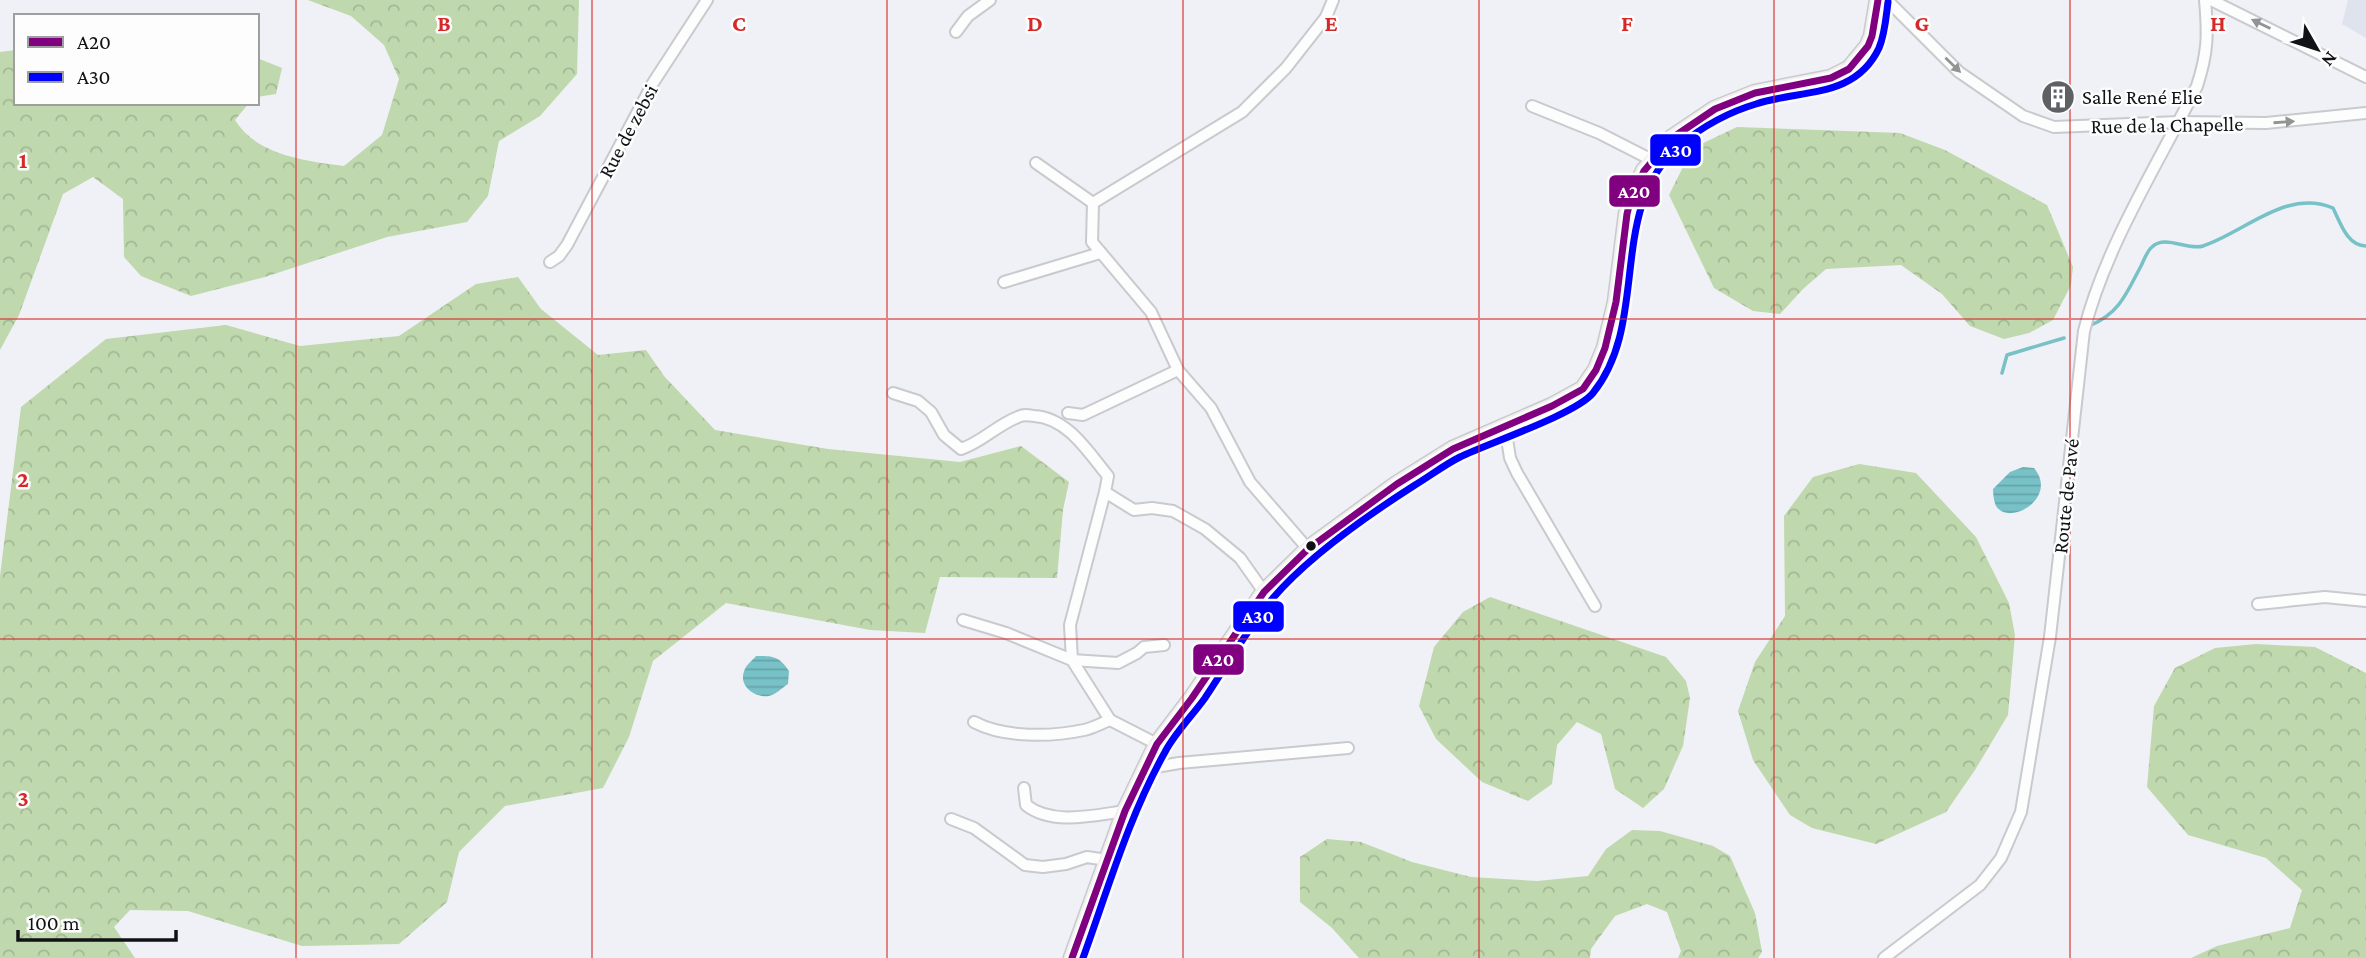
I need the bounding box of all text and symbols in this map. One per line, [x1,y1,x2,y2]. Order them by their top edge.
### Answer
text: B [437,10,451,36]
text: C [732,10,746,36]
text: D [1027,10,1043,36]
text: E [1324,10,1338,36]
text: F [1621,10,1633,36]
text: G [1915,10,1930,36]
text: H [2210,10,2226,36]
legend [14,14,259,105]
north arrow [2282,14,2352,84]
one-way arrow [2251,18,2271,30]
text: A20 [77,30,111,54]
text: N [2318,48,2342,71]
one-way arrow [1944,57,1961,73]
text: A30 [77,65,110,89]
building icon: Salle René Elie [2039,78,2077,116]
street label: Rue de zebsi [593,80,663,182]
place label: Salle René Elie [2082,85,2202,109]
street label: Rue de la Chapelle [2090,112,2244,138]
one-way arrow [2273,116,2295,127]
line badge: A30 [1649,133,1702,167]
text: A30 [1659,140,1692,161]
text: 1 [19,147,28,173]
line badge: A20 [1608,174,1661,208]
text: A20 [1617,181,1650,202]
street label: Route de Pavé [2048,437,2084,555]
text: 2 [17,466,29,492]
unlabelled marker [1304,539,1318,553]
line badge: A30 [1232,600,1285,633]
text: A30 [1241,606,1274,627]
line badge: A20 [1192,643,1245,676]
text: A20 [1201,649,1234,670]
text: 3 [17,785,29,811]
scale bar [18,898,175,942]
text: 100 m [28,911,80,935]

